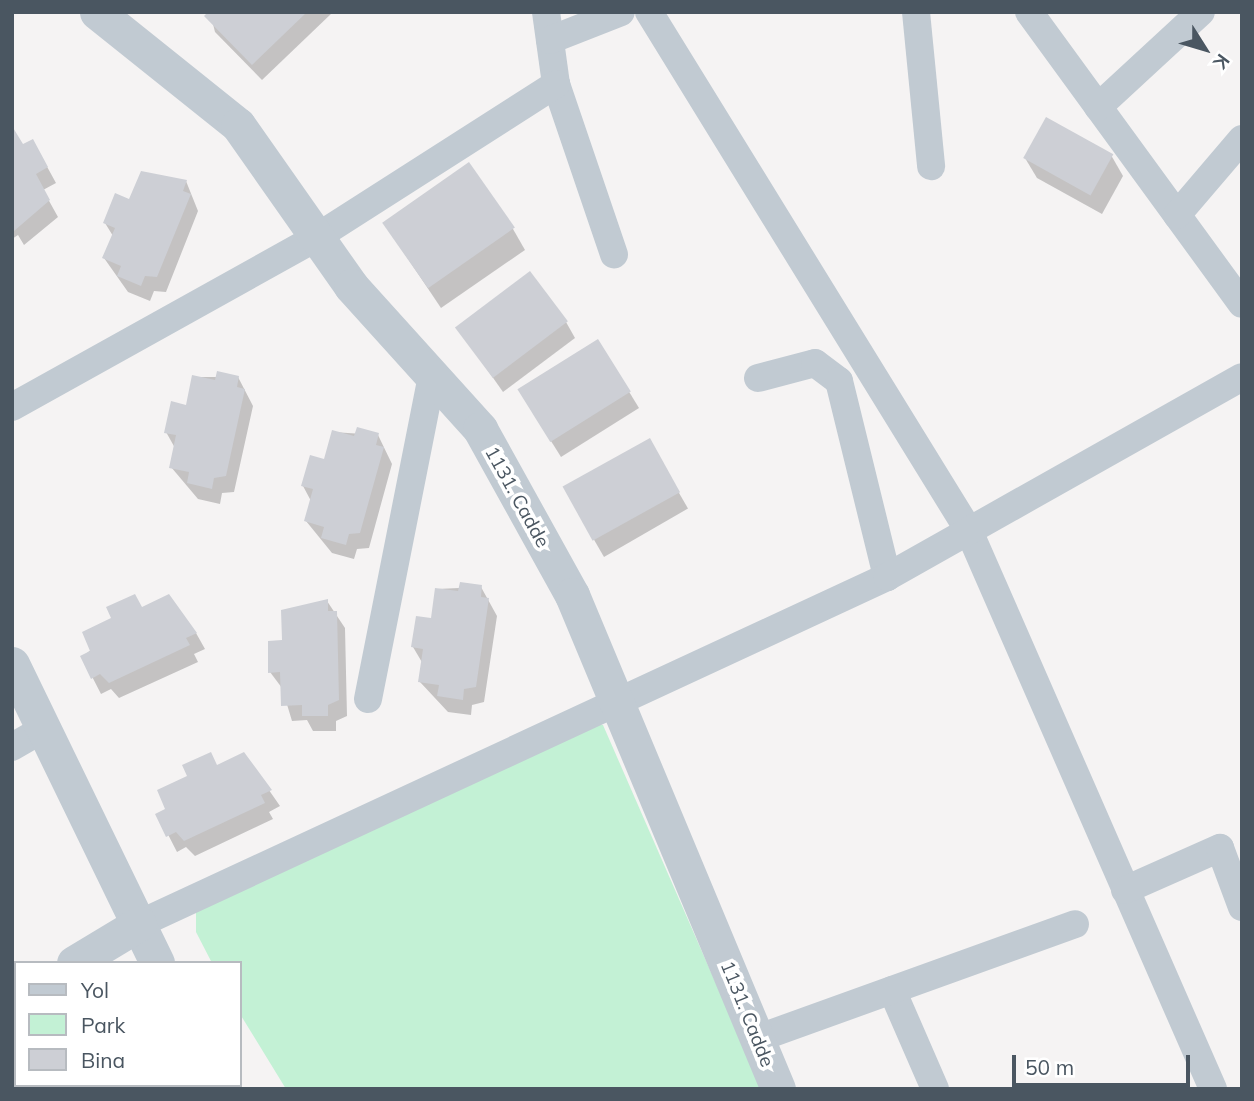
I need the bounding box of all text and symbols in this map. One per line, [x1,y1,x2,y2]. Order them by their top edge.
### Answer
north arrow [1170,14,1240,84]
text: K [1208,49,1235,74]
street label: 1131. Cadde [480,442,554,552]
street label: 1131. Cadde [715,958,779,1070]
legend [14,961,242,1087]
text: Yol [81,977,109,1003]
text: Park [81,1012,125,1038]
scale bar [1016,1042,1194,1086]
text: Bina [81,1047,125,1073]
text: 50 m [1025,1054,1074,1080]

